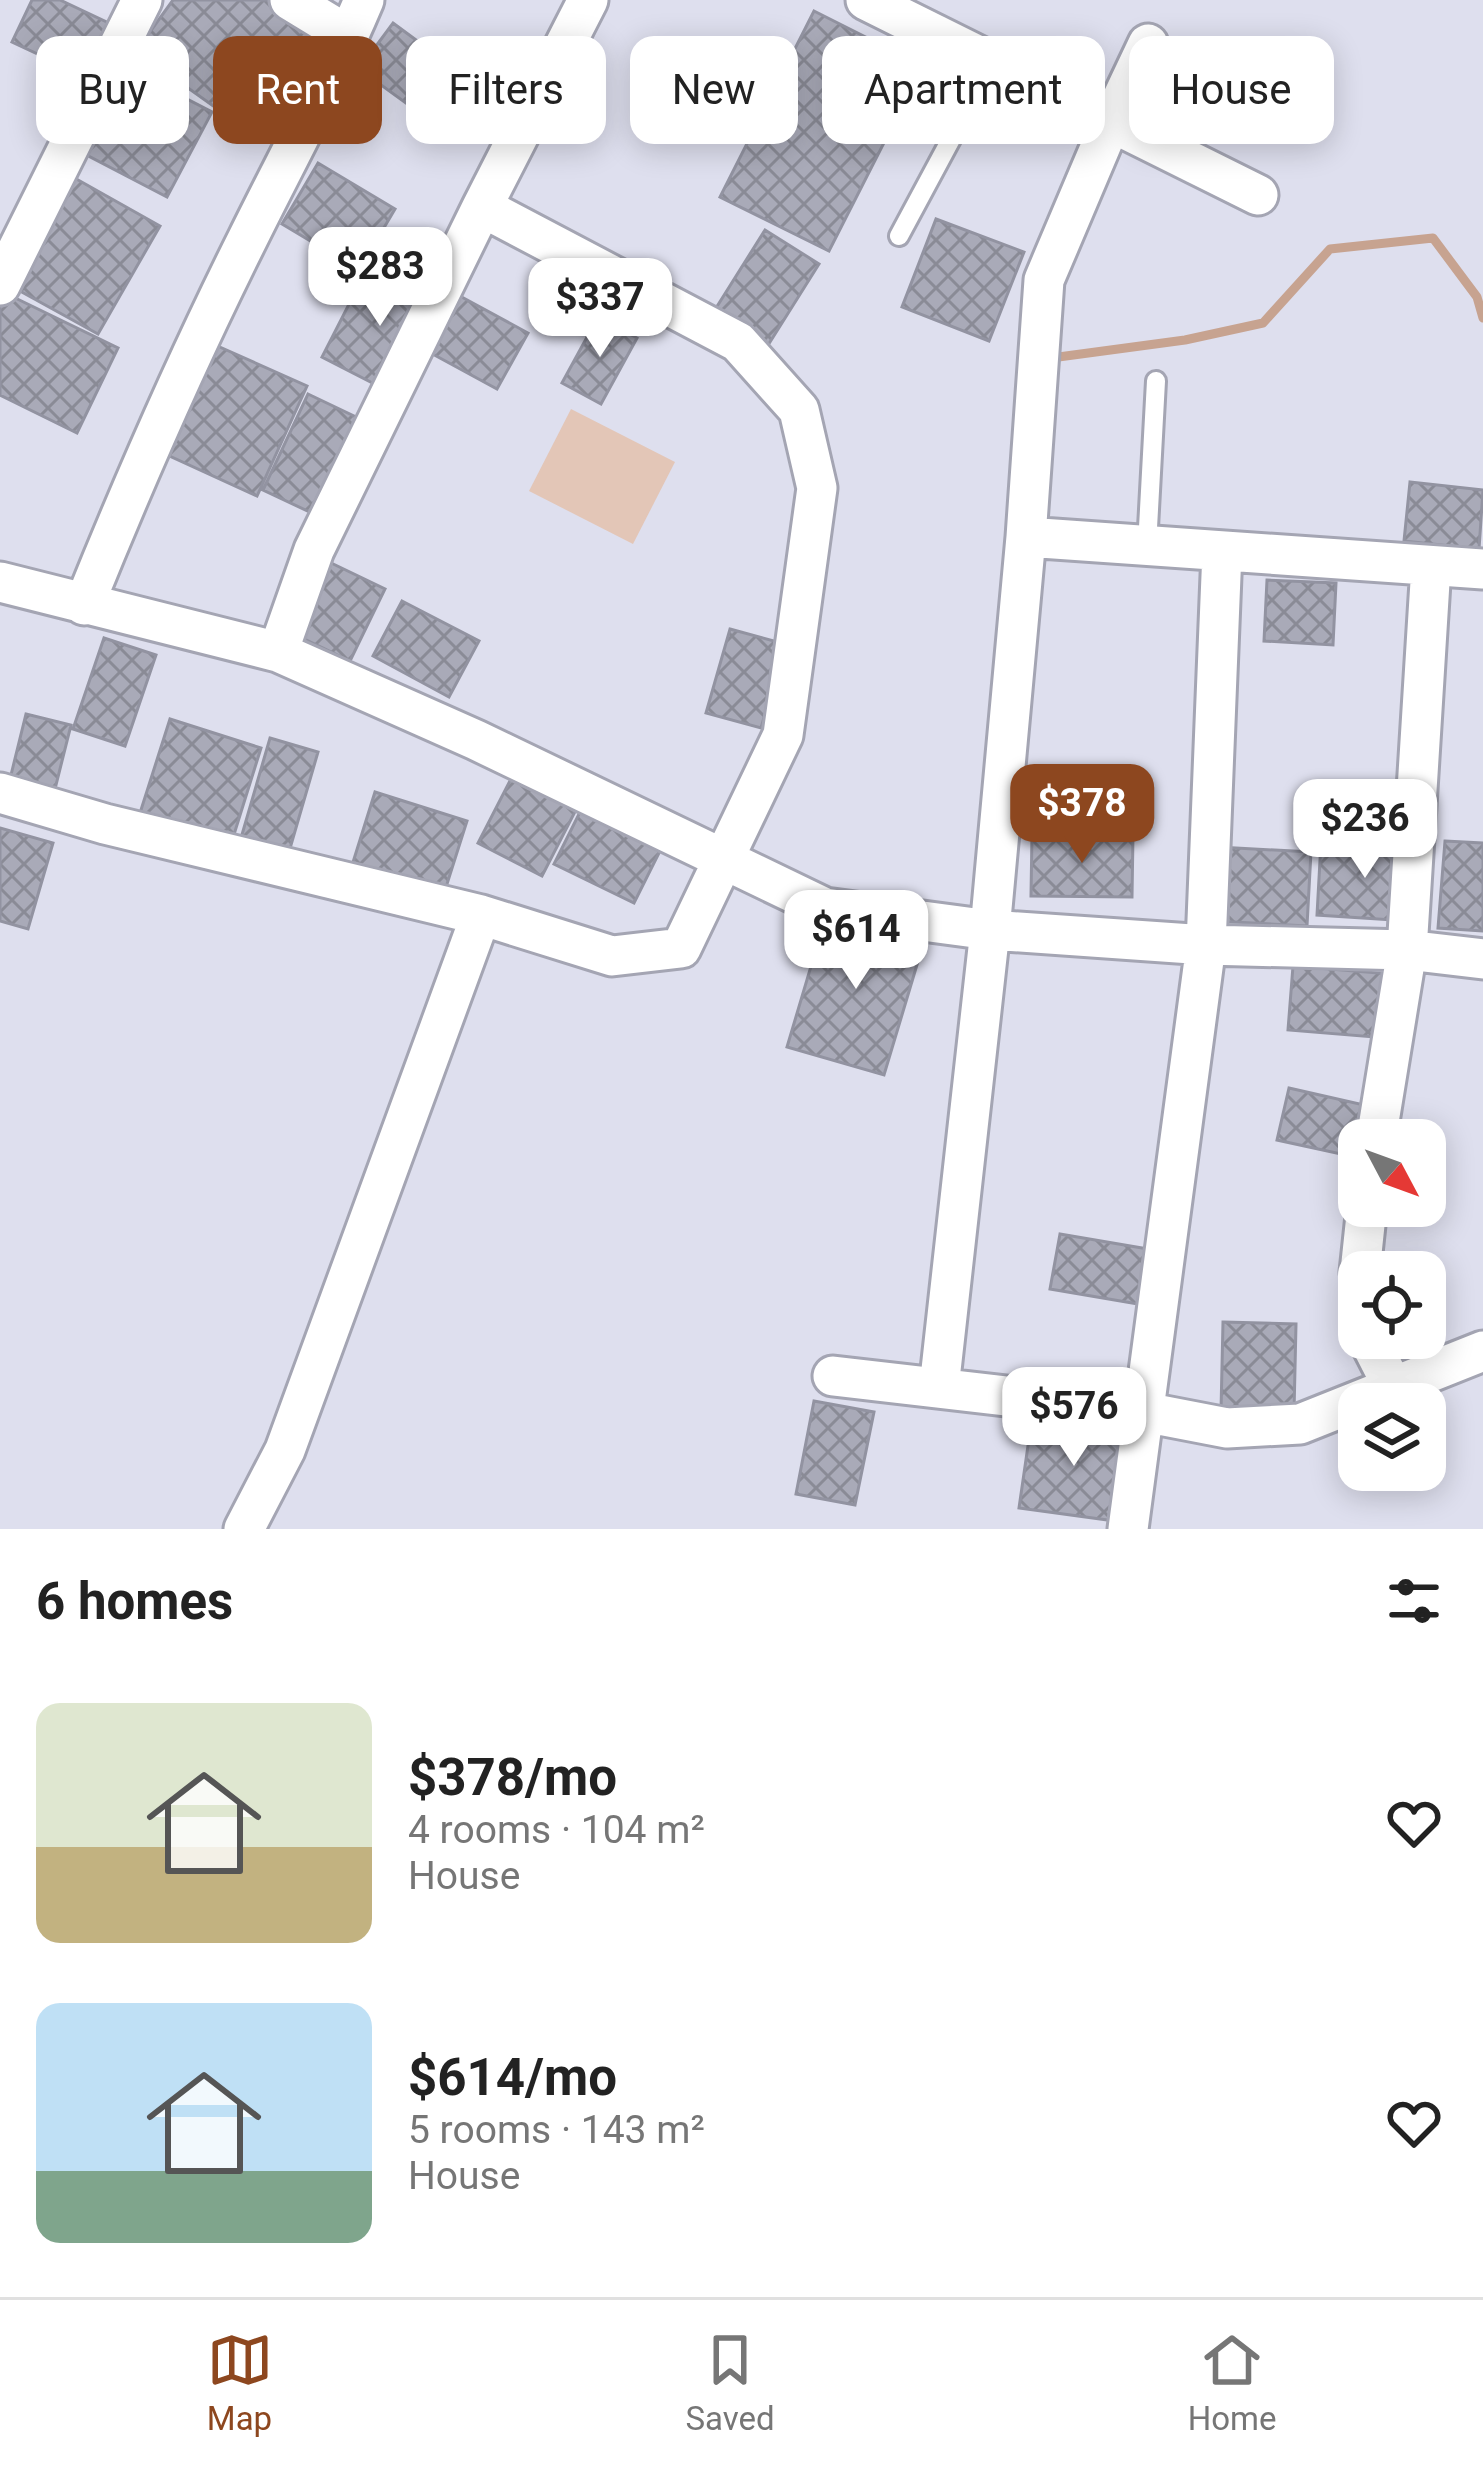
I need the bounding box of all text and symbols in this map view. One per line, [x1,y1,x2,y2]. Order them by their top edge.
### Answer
chip: Buy [36,36,189,144]
chip: Rent [213,36,382,144]
chip: Filters [406,36,606,144]
chip: New [630,36,798,144]
chip: Apartment [822,36,1105,144]
chip: House [1129,36,1334,144]
pin: $283 [309,227,451,329]
text: $283 [335,243,425,289]
pin: $337 [529,258,671,360]
text: $337 [555,274,645,320]
pin: $378 [1011,764,1153,866]
pin: $236 [1294,779,1436,881]
text: $378 [1037,780,1127,826]
text: $236 [1320,795,1410,841]
pin: $614 [785,890,927,992]
text: $614 [811,906,901,952]
north arrow [1338,1119,1446,1227]
map controls [1338,1119,1446,1491]
button: locate [1338,1251,1446,1359]
pin: $576 [1003,1367,1145,1469]
text: $576 [1029,1383,1119,1429]
button: layers [1338,1383,1446,1491]
icon: filters [1381,1568,1447,1634]
text: 6 homes [36,1572,233,1631]
text: $378/mo [408,1748,617,1807]
icon: home [132,1751,276,1895]
icon: heart [1381,1790,1447,1856]
text: 4 rooms · 104 m² [408,1807,705,1853]
text: House [408,1853,520,1899]
text: $614/mo [408,2048,617,2107]
icon: home [132,2051,276,2195]
icon: heart [1381,2090,1447,2156]
text: 5 rooms · 143 m² [408,2107,705,2153]
text: House [408,2153,520,2199]
tab: Map [207,2327,273,2438]
tab: Saved [686,2327,775,2438]
tab: Home [1188,2327,1277,2438]

